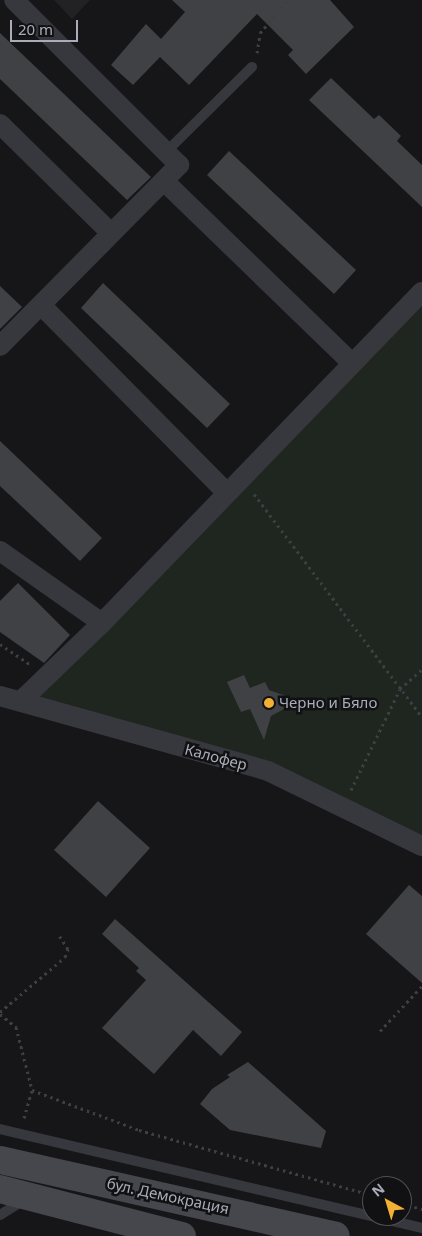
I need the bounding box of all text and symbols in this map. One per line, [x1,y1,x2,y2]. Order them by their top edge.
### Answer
scale bar [12,10,80,42]
text: 20 m [18,19,53,39]
place label: Черно и Бяло [279,694,377,712]
marker: Черно и Бяло [263,697,275,709]
street label: Калофер [183,740,249,774]
street label: бул. Демокрация [105,1174,231,1218]
north arrow [362,1176,412,1226]
text: N [367,1179,388,1201]

